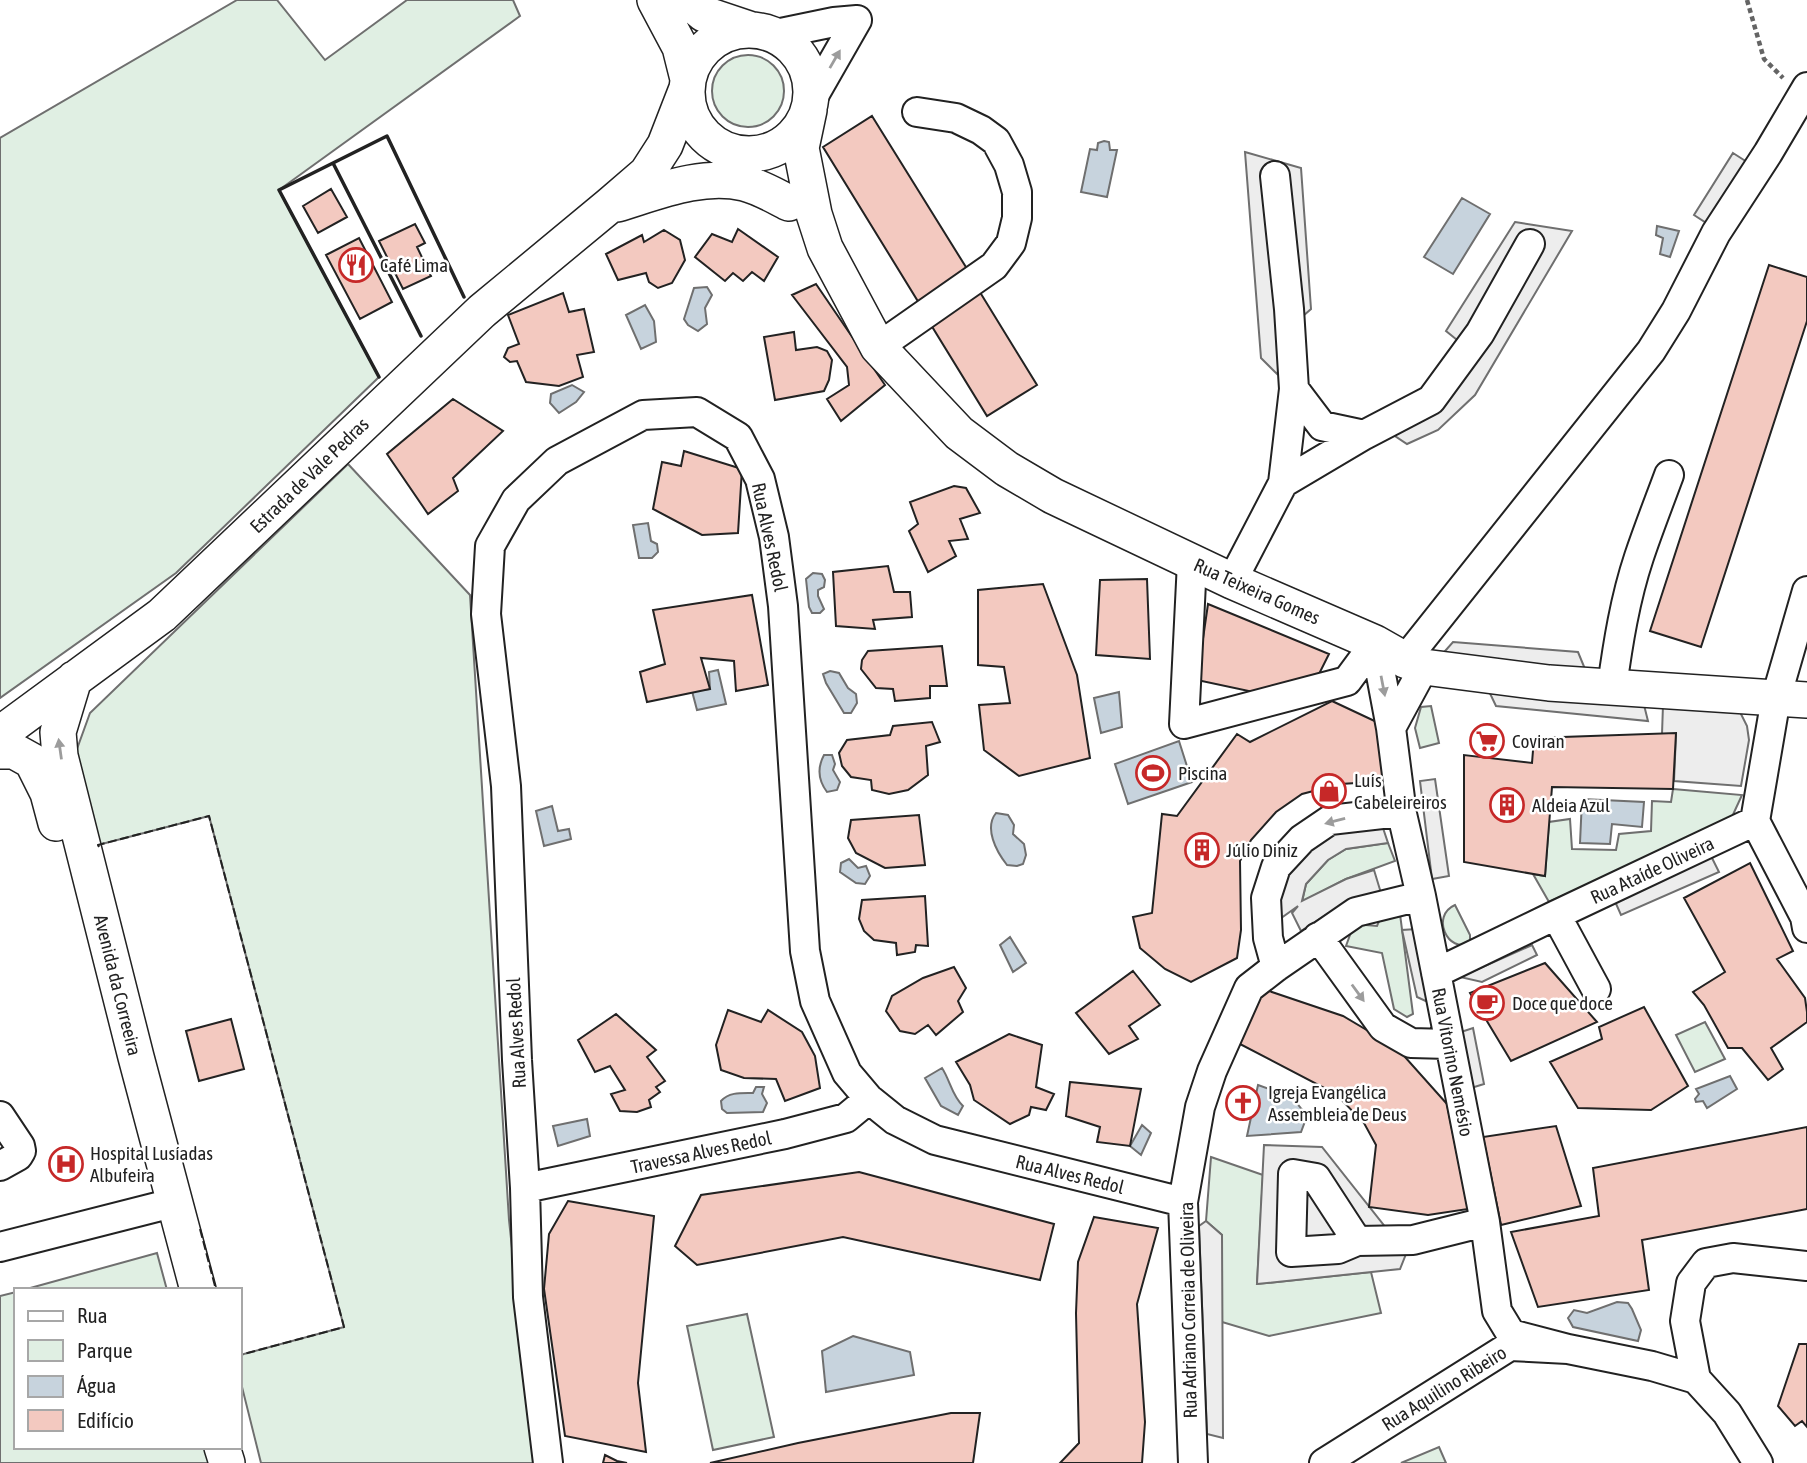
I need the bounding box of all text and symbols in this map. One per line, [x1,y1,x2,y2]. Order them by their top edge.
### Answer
one-way arrow [829,49,842,68]
restaurant icon: Café Lima [337,246,375,284]
place label: Café Lima [380,254,448,276]
street label: Estrada de Vale Pedras [245,413,373,537]
street label: Rua Alves Redol [748,480,792,594]
street label: Rua Teixeira Gomes [1191,553,1324,629]
one-way arrow [1378,675,1389,697]
supermarket icon: Coviran [1468,722,1506,760]
place label: Coviran [1512,730,1565,752]
one-way arrow [54,738,65,760]
sports icon: Piscina [1134,754,1172,792]
place label: Piscina [1178,762,1227,784]
place label: Luís Cabeleireiros [1354,769,1447,813]
shop icon: Luís Cabeleireiros [1310,772,1348,810]
building icon: Aldeia Azul [1488,786,1526,824]
place label: Aldeia Azul [1532,794,1610,816]
one-way arrow [1323,816,1345,827]
building icon: Júlio Diniz [1183,831,1221,869]
street label: Rua Ataíde Oliveira [1587,832,1717,908]
place label: Júlio Diniz [1226,839,1298,861]
street label: Avenida da Correeira [90,912,146,1058]
street label: Rua Alves Redol [502,977,530,1089]
one-way arrow [1351,984,1365,1002]
cafe icon: Doce que doce [1468,984,1506,1022]
street label: Rua Vitorino Nemésio [1428,986,1478,1138]
place label: Doce que doce [1512,992,1613,1014]
place label: Igreja Evangélica Assembleia de Deus [1268,1081,1407,1125]
church icon: Igreja Evangélica Assembleia de Deus [1224,1084,1262,1122]
street label: Travessa Alves Redol [629,1126,773,1178]
place label: Hospital Lusíadas Albufeira [90,1142,213,1186]
hospital icon: Hospital Lusíadas Albufeira [47,1145,85,1183]
street label: Rua Alves Redol [1014,1150,1126,1198]
street label: Rua Adriano Correia de Oliveira [1175,1202,1201,1418]
legend [14,1288,242,1449]
text: Rua [77,1303,107,1327]
text: Parque [77,1338,132,1362]
street label: Rua Aquilino Ribeiro [1378,1341,1510,1435]
text: Água [77,1373,116,1397]
text: Edifício [77,1408,134,1432]

